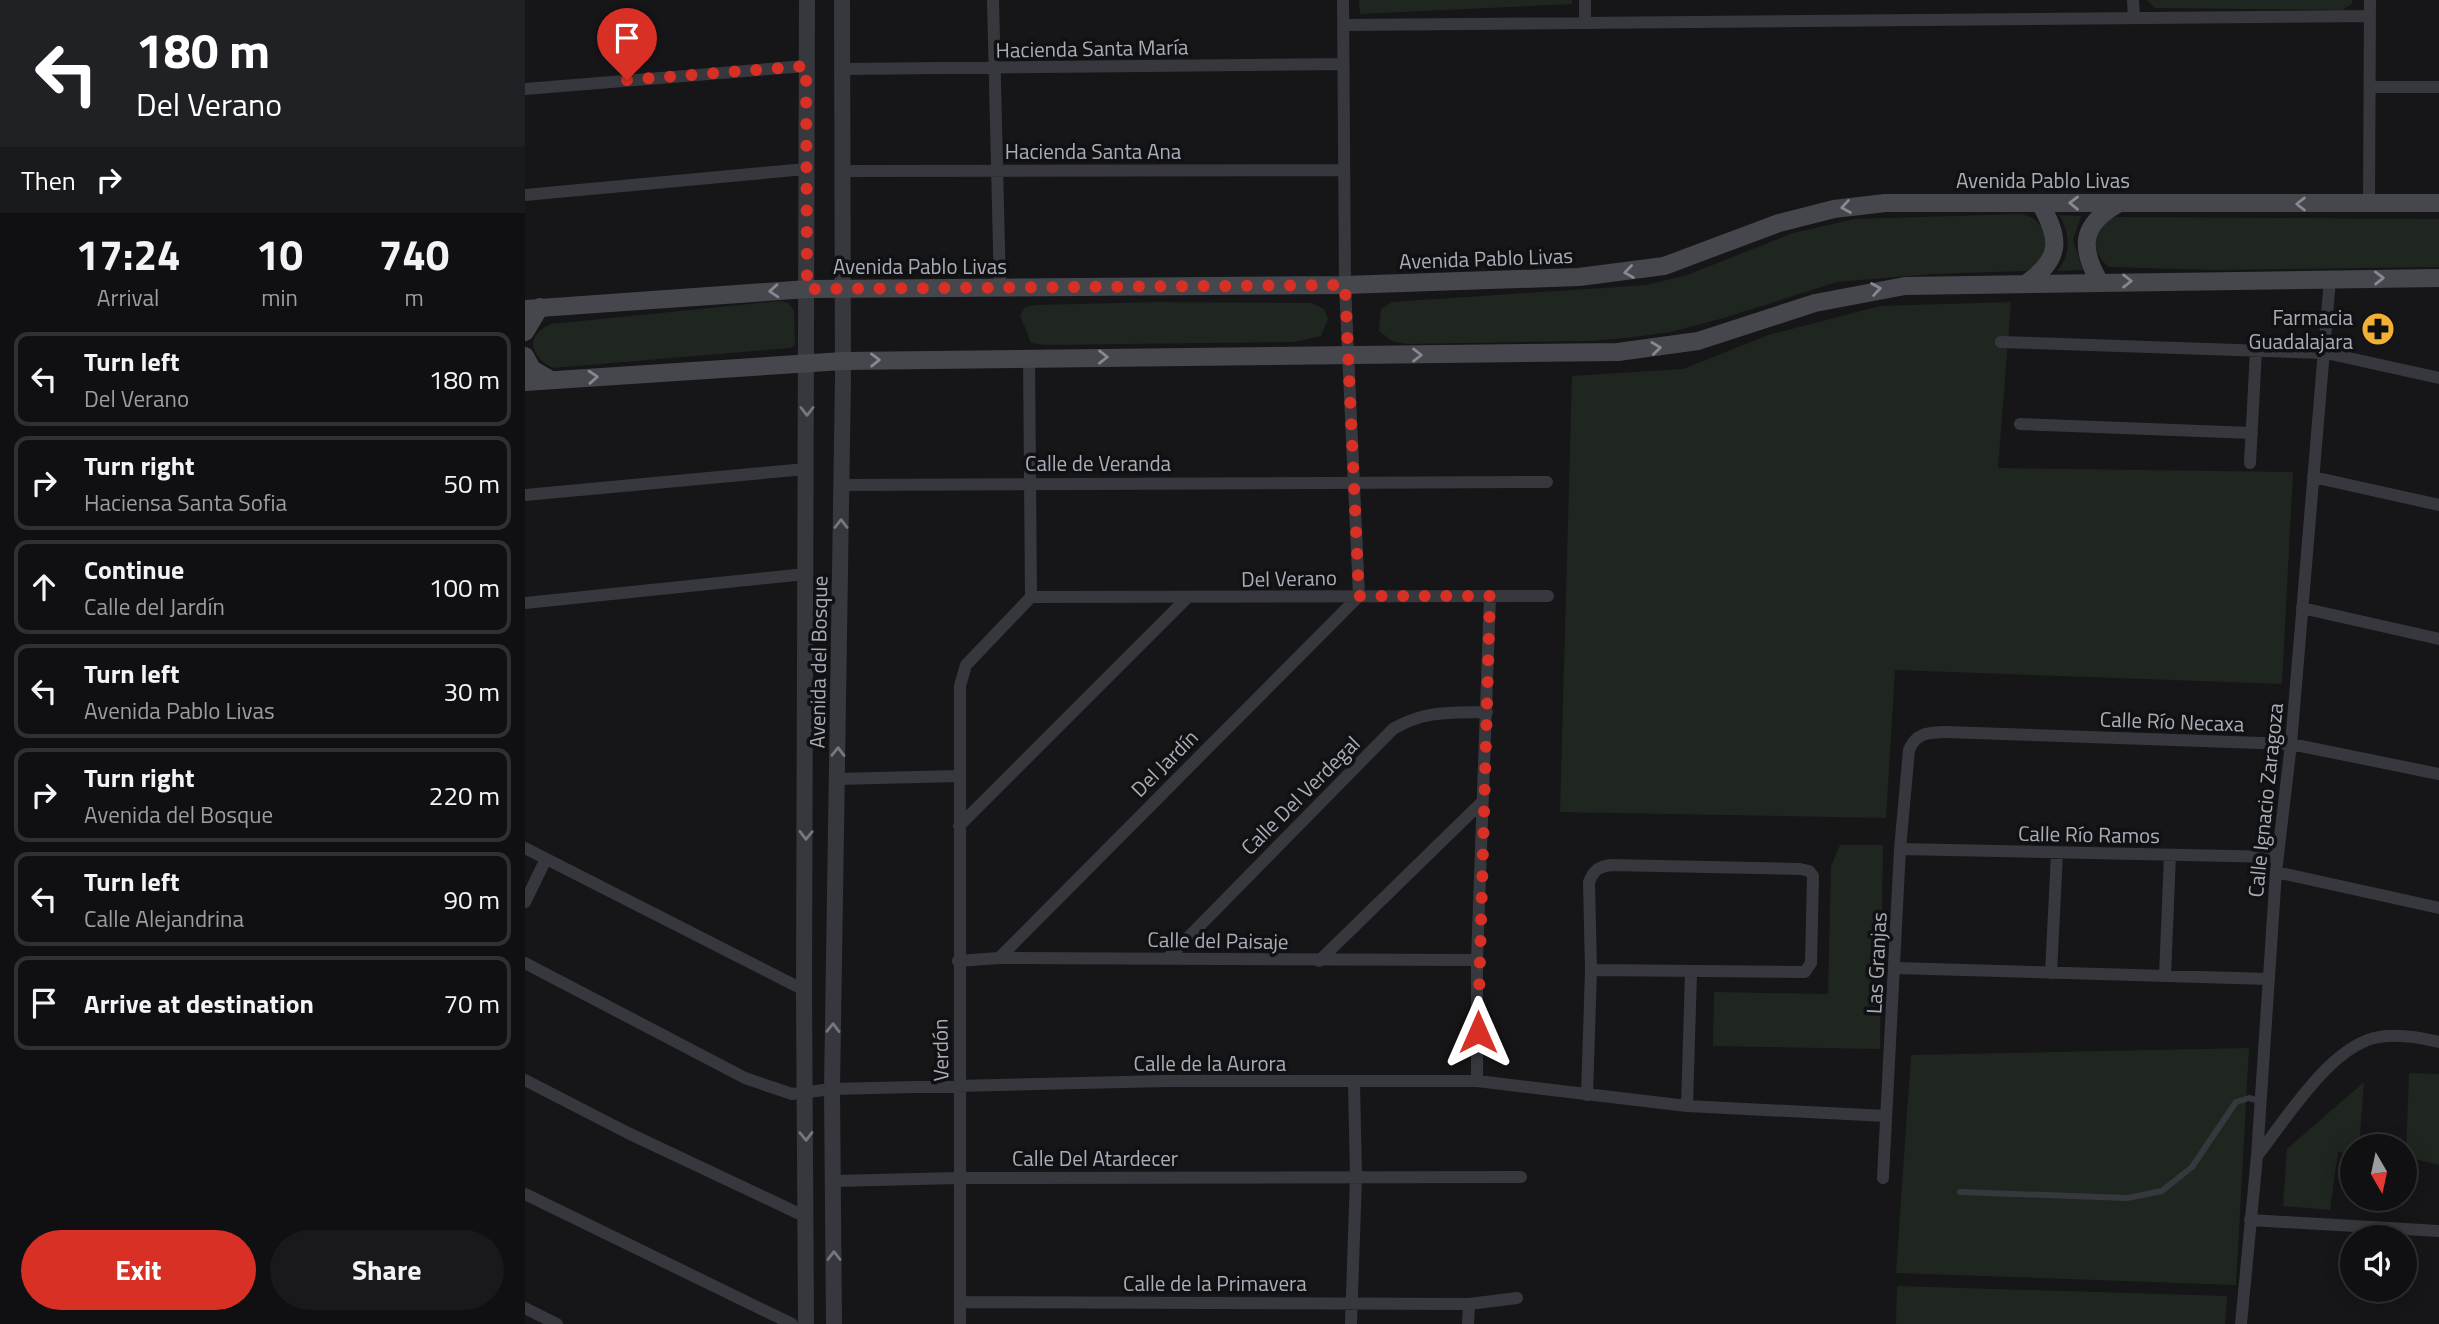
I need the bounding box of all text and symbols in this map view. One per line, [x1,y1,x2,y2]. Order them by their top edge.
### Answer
pin [597,8,657,80]
text: 180 m [136,12,270,87]
icon: arrive [608,19,646,57]
icon: left [21,28,112,119]
street label: Hacienda Santa María [995,30,1189,66]
text: Del Verano [136,80,282,128]
street label: Hacienda Santa Ana [1005,135,1182,167]
text: Then [21,161,76,200]
icon: right [90,161,128,199]
street label: Avenida Pablo Livas [1956,164,2130,196]
one-way arrow [2068,195,2078,211]
one-way arrow [2295,196,2306,212]
one-way arrow [1840,199,1852,214]
text: 17:24 [76,222,180,286]
text: 10 [256,222,303,286]
text: 740 [379,222,449,286]
street label: Avenida Pablo Livas [1398,239,1574,277]
street label: Avenida Pablo Livas [833,250,1007,282]
one-way arrow [1624,265,1635,280]
one-way arrow [2374,271,2385,286]
one-way arrow [2122,273,2133,289]
text: Arrival [97,280,159,315]
text: min [261,280,298,315]
text: m [404,280,424,315]
one-way arrow [1870,282,1881,297]
one-way arrow [769,283,780,298]
place label: Farmacia Guadalajara [2248,301,2353,357]
pharmacy icon: Farmacia Guadalajara [2359,310,2397,348]
one-way arrow [1650,341,1662,356]
text: Turn left [84,342,179,381]
one-way arrow [1412,347,1423,363]
one-way arrow [1098,349,1109,365]
one-way arrow [871,352,881,368]
icon: left [25,360,63,398]
text: 180 m [429,360,500,399]
one-way arrow [588,370,599,385]
text: Del Verano [84,381,189,416]
one-way arrow [799,406,815,417]
text: Turn right [84,446,195,485]
street label: Calle de Veranda [1025,447,1172,479]
icon: right [25,464,63,502]
text: 50 m [443,464,500,503]
text: Haciensa Santa Sofia [84,485,287,520]
one-way arrow [833,519,849,529]
text: Continue [84,550,184,589]
street label: Del Verano [1241,561,1337,595]
icon: ahead [25,568,63,606]
text: 100 m [429,568,500,607]
street label: Avenida del Bosque [800,575,836,749]
text: Calle del Jardín [84,589,225,624]
text: Turn left [84,654,179,693]
icon: left [25,672,63,710]
text: 30 m [443,672,500,711]
text: Avenida Pablo Livas [84,693,275,728]
street label: Calle Ignacio Zaragoza [2239,701,2291,899]
street label: Calle Río Necaxa [2099,702,2245,740]
street label: Del Jardín [1123,722,1205,804]
street label: Calle Del Verdegal [1233,728,1367,862]
one-way arrow [830,746,845,757]
text: Turn right [84,758,195,797]
icon: right [25,776,63,814]
text: 220 m [429,776,500,815]
text: Avenida del Bosque [84,797,273,832]
street label: Calle Río Ramos [2018,817,2160,851]
one-way arrow [798,830,814,840]
text: Turn left [84,862,179,901]
icon: left [25,880,63,918]
text: 90 m [443,880,500,919]
text: Calle Alejandrina [84,901,244,936]
street label: Las Granjas [1857,911,1895,1015]
street label: Calle del Paisaje [1147,923,1289,957]
icon: arrive [25,984,63,1022]
text: Arrive at destination [84,984,314,1023]
text: 70 m [443,984,500,1023]
position arrow [1441,995,1515,1069]
street label: Verdón [923,1018,957,1082]
one-way arrow [825,1023,841,1033]
street label: Calle de la Aurora [1134,1047,1287,1079]
one-way arrow [798,1130,813,1141]
north arrow [2340,1134,2417,1211]
map controls [2340,1134,2417,1302]
street label: Calle Del Atardecer [1012,1142,1178,1174]
button: sound [2340,1225,2417,1302]
button: Exit [21,1230,256,1310]
button: Share [270,1230,504,1310]
one-way arrow [826,1250,842,1261]
street label: Calle de la Primavera [1123,1267,1307,1299]

